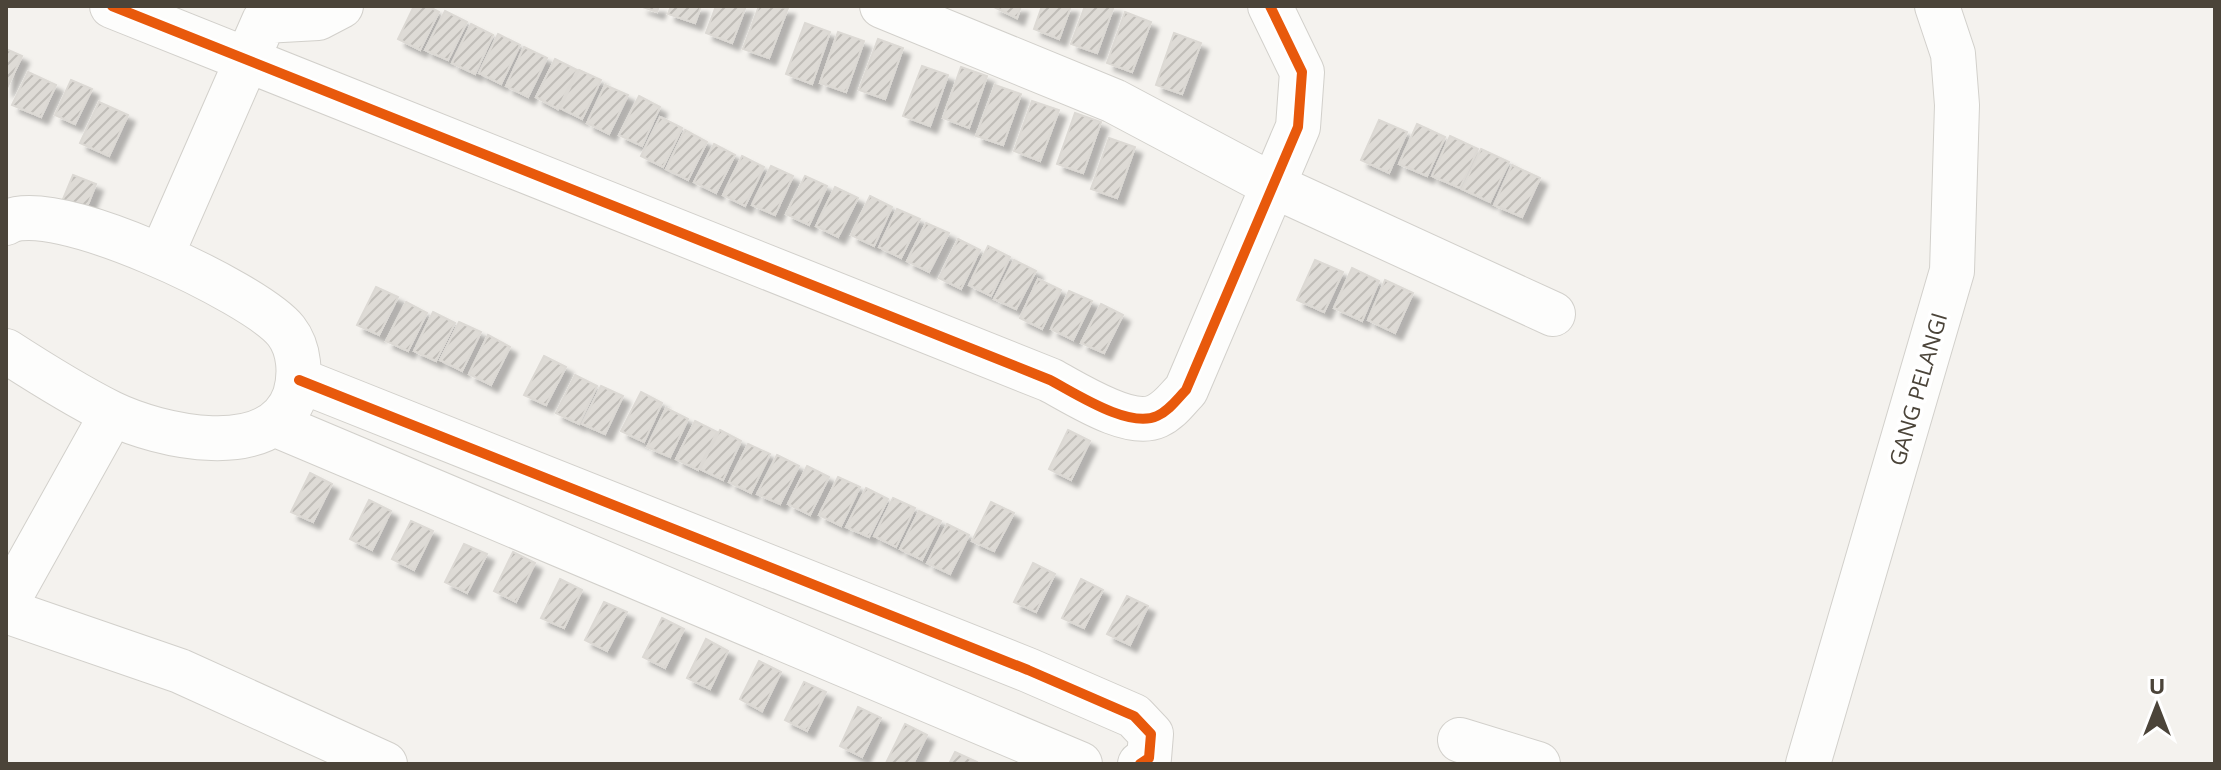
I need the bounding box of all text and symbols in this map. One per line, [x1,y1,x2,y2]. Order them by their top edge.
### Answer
street label: GANG PELANGI [1881,309,1953,469]
north arrow [2117,666,2197,746]
text: U [2149,670,2165,700]

